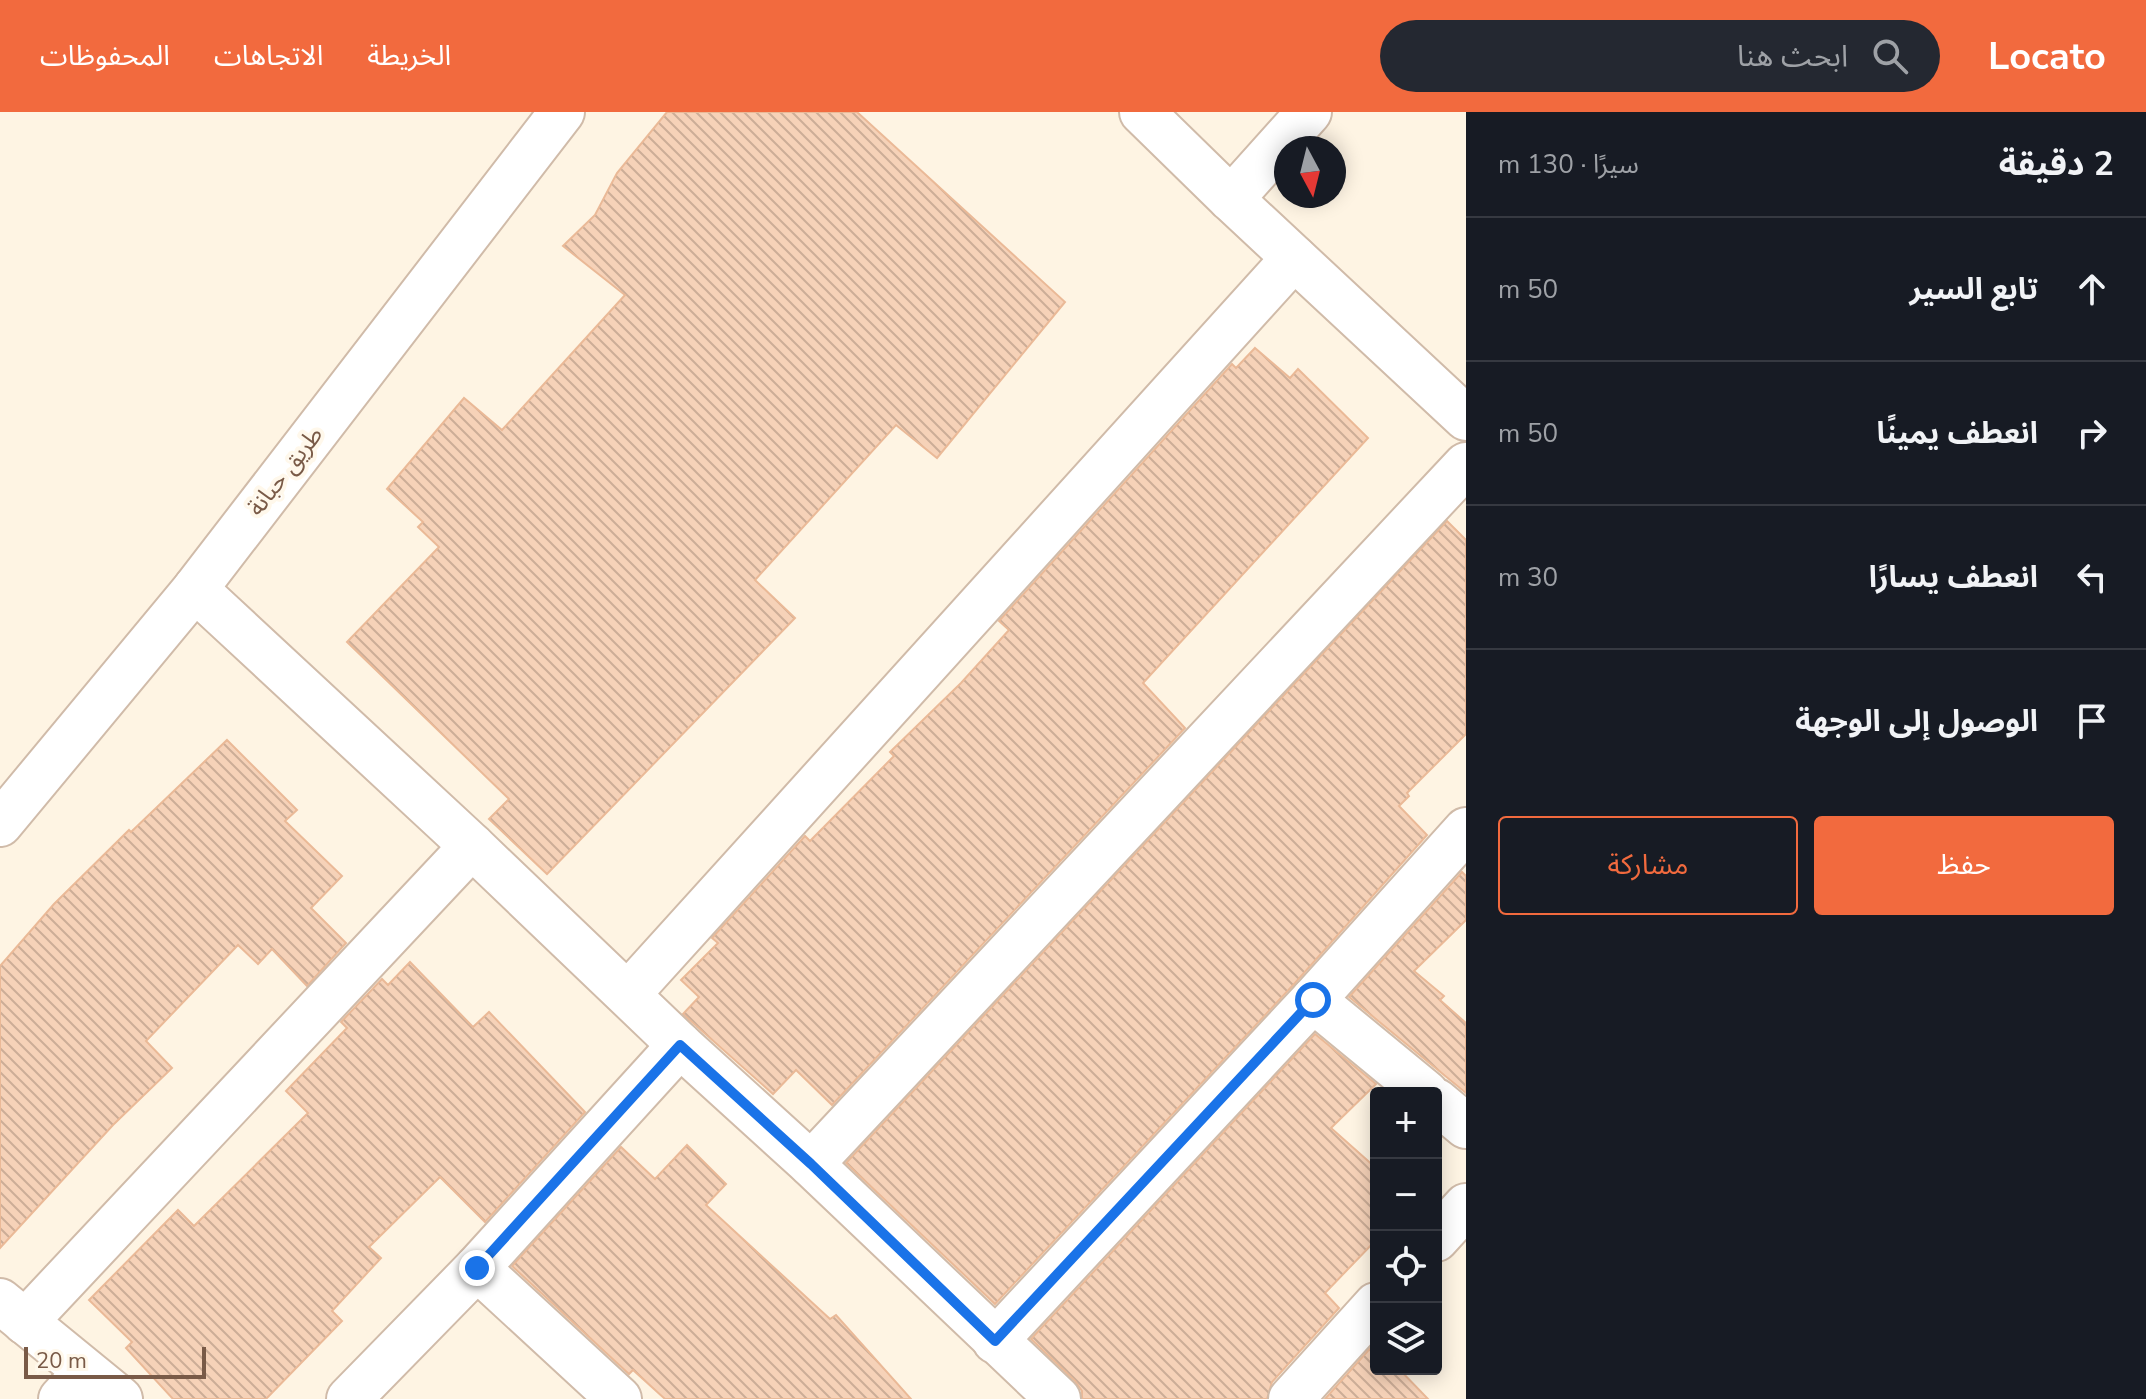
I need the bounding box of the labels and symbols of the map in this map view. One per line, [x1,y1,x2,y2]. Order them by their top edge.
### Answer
north arrow [1274,136,1346,208]
street label: طريق حبانة [240,420,330,522]
route start [1295,982,1331,1018]
route end [459,1250,495,1286]
scale bar [24,1343,206,1379]

